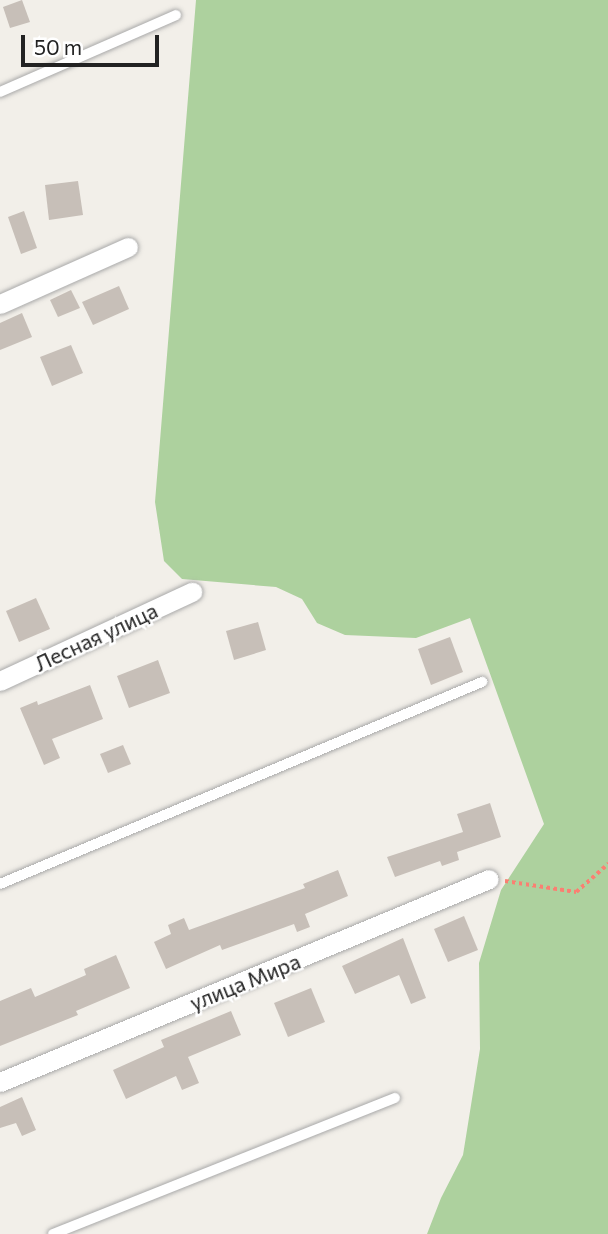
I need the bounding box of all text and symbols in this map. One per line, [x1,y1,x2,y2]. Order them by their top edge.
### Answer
scale bar [24,21,163,65]
text: 50 m [34,34,82,59]
street label: Лесная улица [31,598,161,676]
street label: улица Мира [186,948,304,1016]

